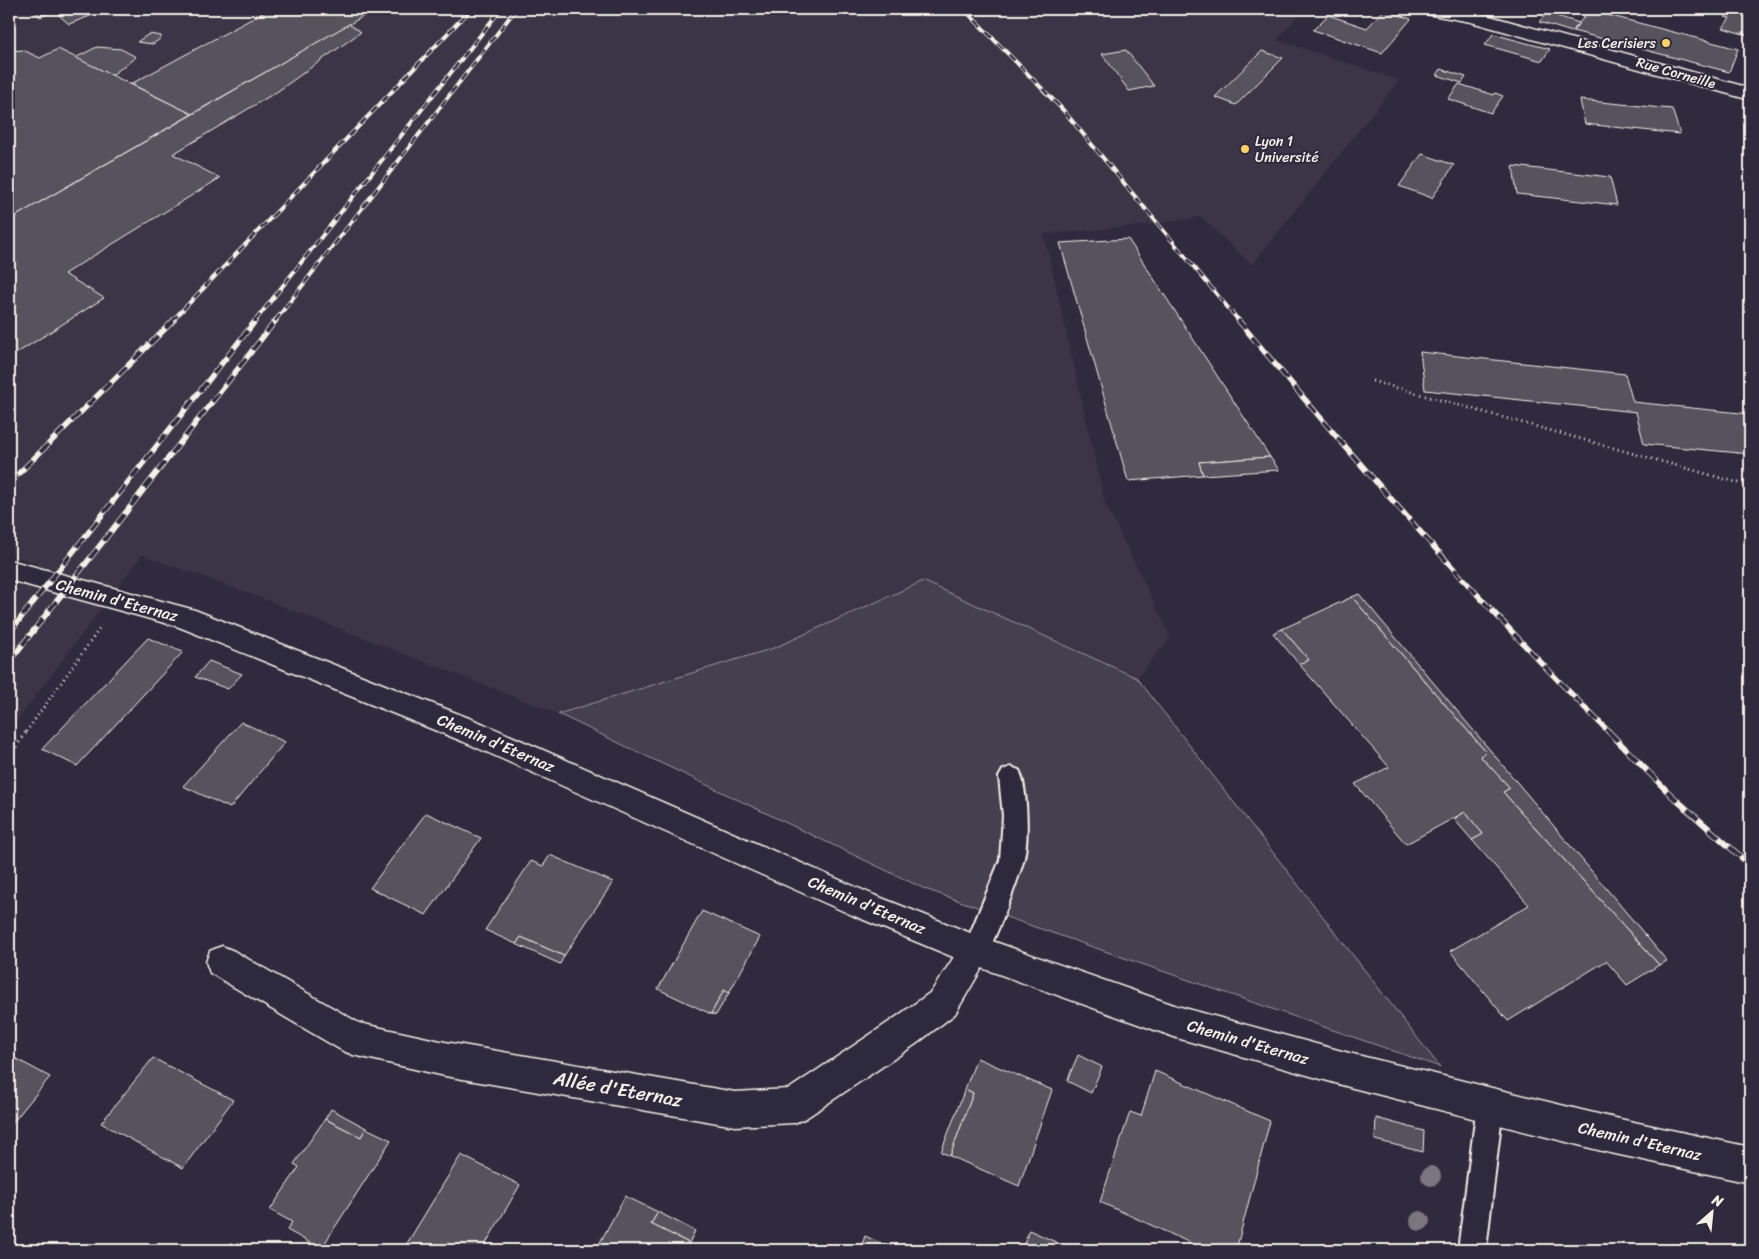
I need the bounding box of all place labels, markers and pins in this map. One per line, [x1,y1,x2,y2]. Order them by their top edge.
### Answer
place label: Les Cerisiers [1578,31,1657,56]
marker: Les Cerisiers [1660,37,1672,49]
place label: Lyon 1 Université [1255,129,1319,170]
marker: Lyon 1 Université [1239,143,1251,155]

